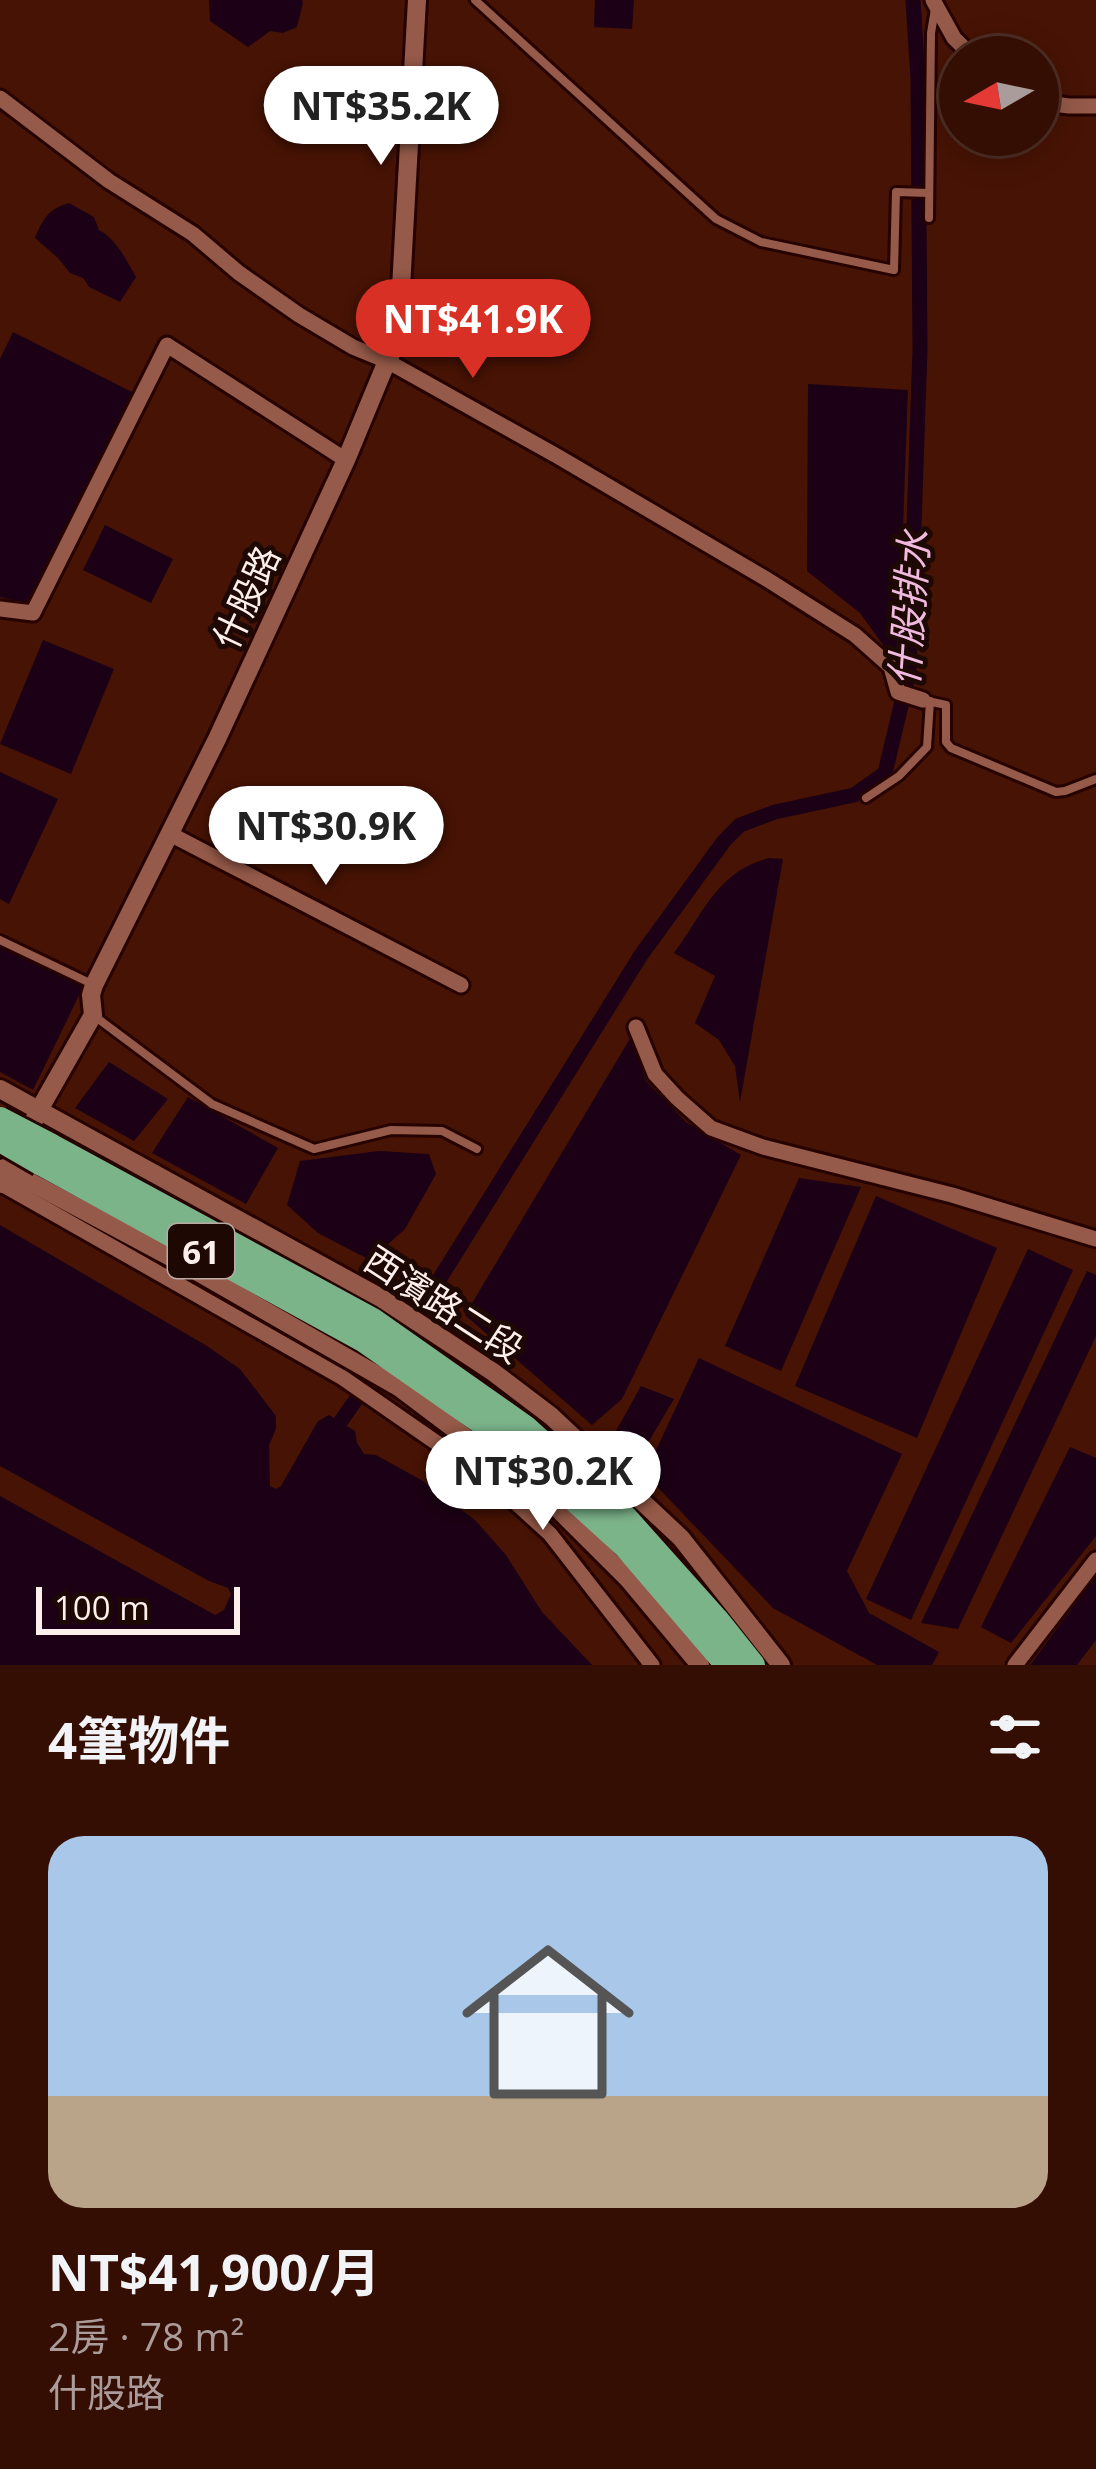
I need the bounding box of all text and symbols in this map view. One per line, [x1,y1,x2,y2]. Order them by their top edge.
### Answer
north arrow [939,36,1059,156]
map controls [939,36,1059,156]
pin: NT$35.2K [257,66,505,168]
text: NT$35.2K [291,78,471,131]
pin: NT$41.9K [349,279,597,381]
text: NT$41.9K [383,291,563,344]
water label: 什股排水 [876,526,940,688]
street label: 什股路 [201,538,291,656]
pin: NT$30.9K [202,786,450,888]
text: NT$30.9K [236,798,416,851]
road number: 61 [168,1224,234,1278]
street label: 西濱路二段 [355,1234,533,1374]
pin: NT$30.2K [419,1431,667,1533]
text: NT$30.2K [453,1443,633,1496]
scale bar [36,1581,240,1634]
text: 100 m [54,1585,150,1630]
text: 4筆物件 [48,1704,230,1774]
icon: filters [982,1704,1048,1770]
icon: home [440,1914,656,2130]
text: NT$41,900/月 [48,2236,381,2306]
text: 2房 · 78 m² [48,2309,244,2362]
text: 什股路 [48,2365,165,2418]

